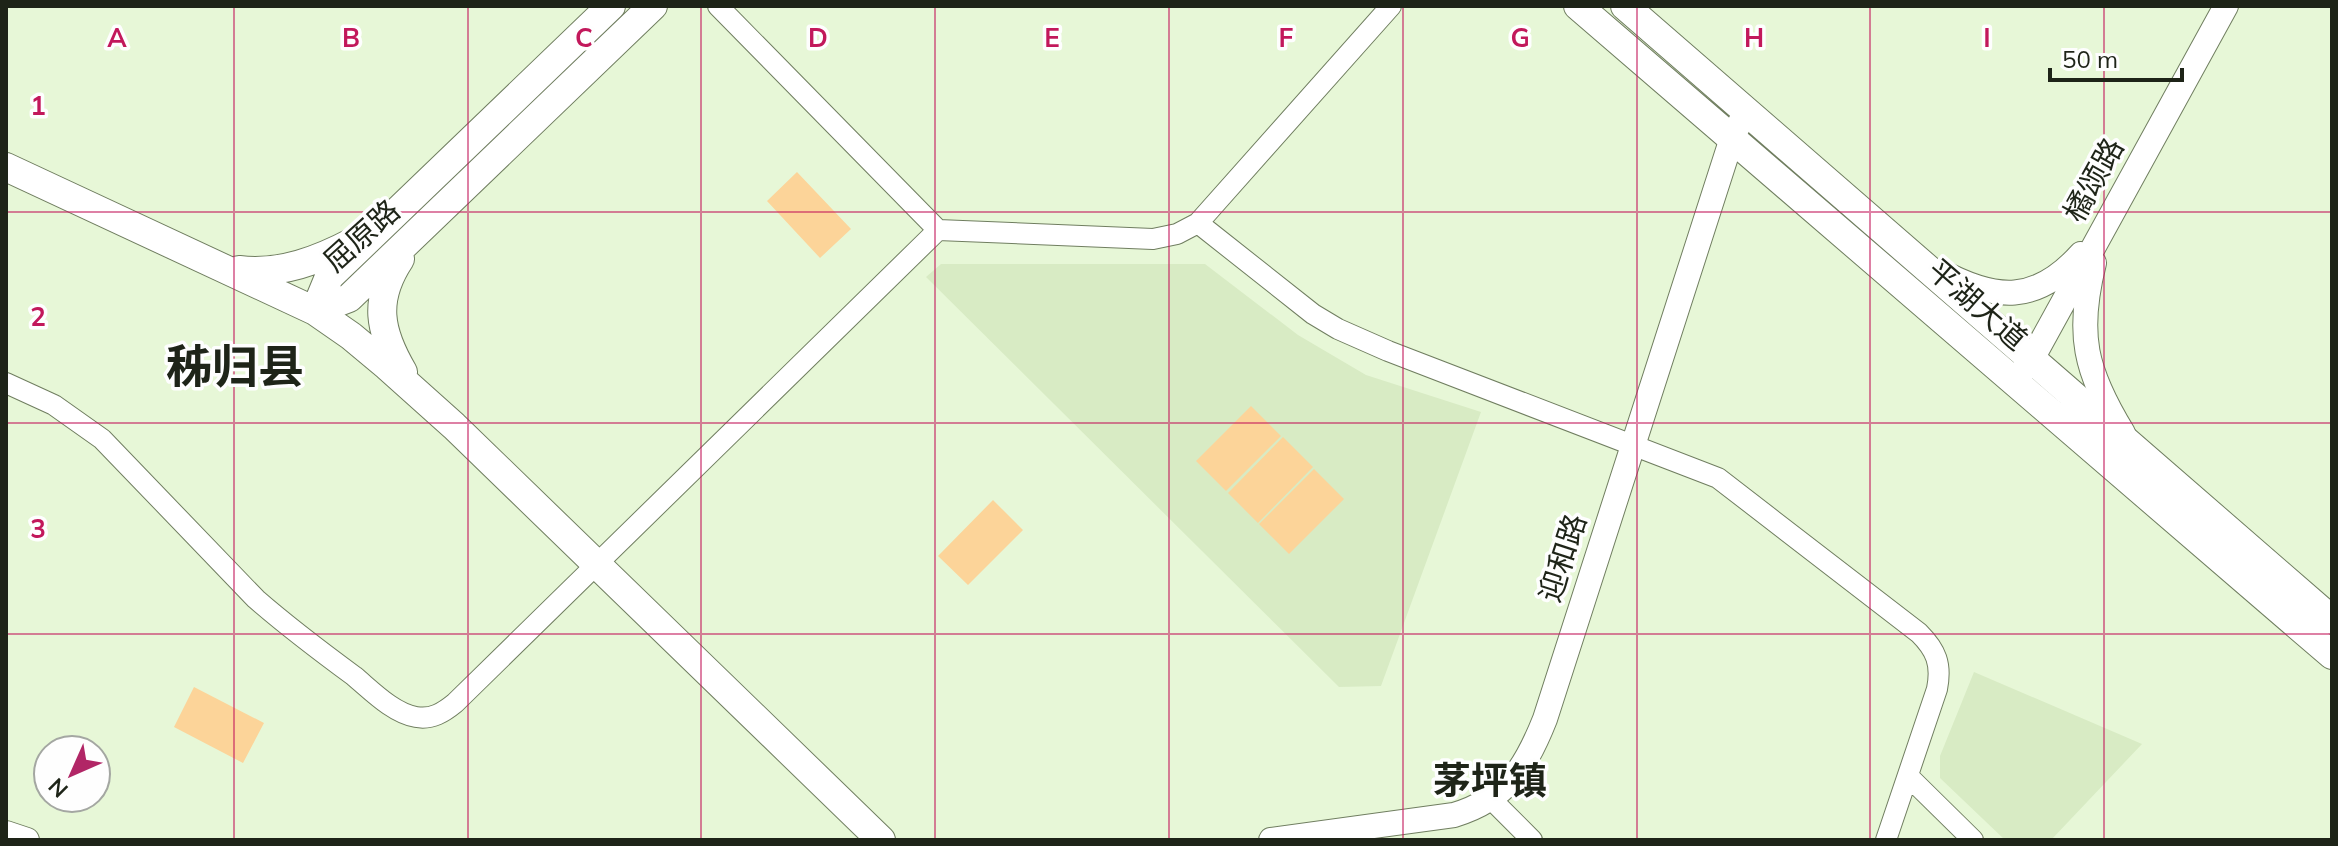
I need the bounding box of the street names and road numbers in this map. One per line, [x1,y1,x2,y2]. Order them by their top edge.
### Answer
street label: 橘颂路 [2055,131,2132,228]
street label: 屈原路 [315,191,407,279]
street label: 平湖大道 [1920,251,2035,358]
street label: 迎和路 [1530,509,1594,606]

